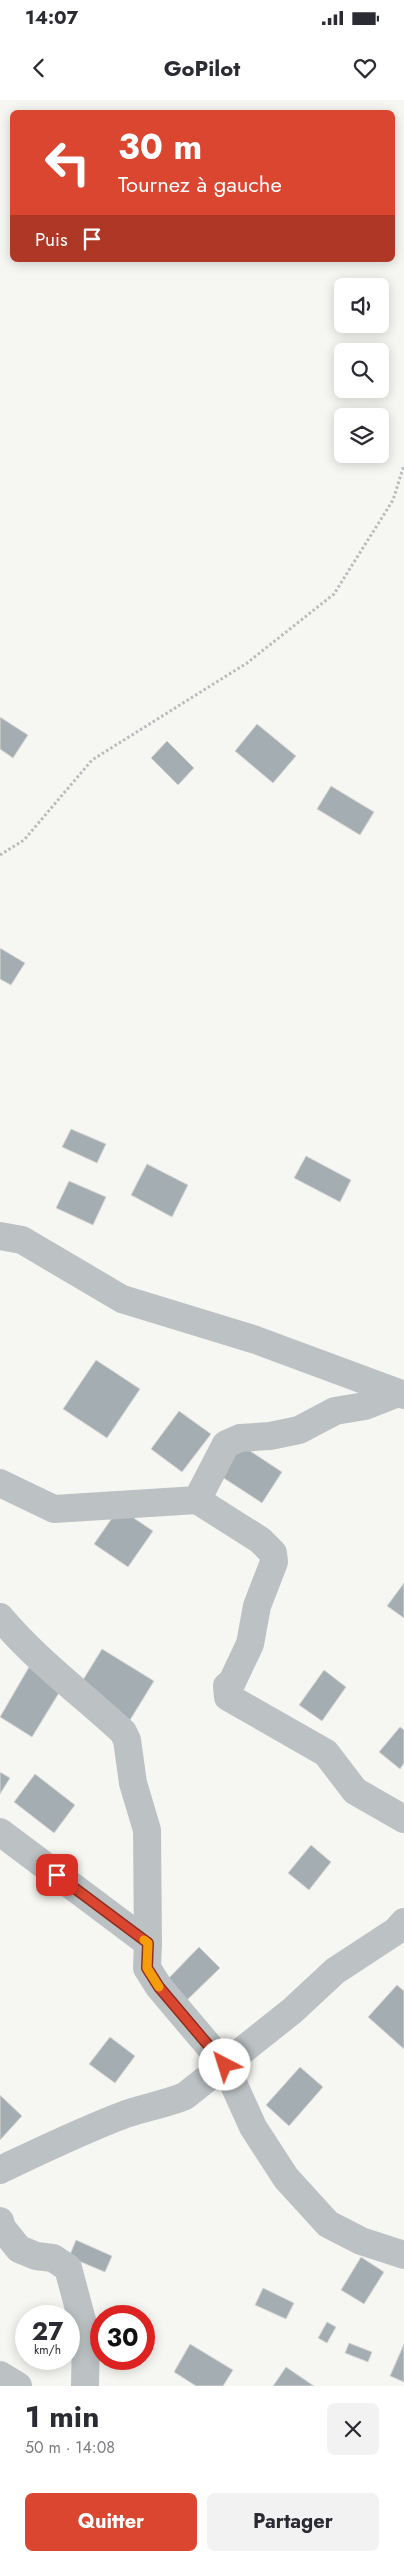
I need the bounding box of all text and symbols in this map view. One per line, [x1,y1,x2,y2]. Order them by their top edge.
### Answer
text: 14:07 [25,4,78,31]
text: GoPilot [164,52,240,84]
icon: back [25,54,53,82]
icon: heart [351,54,379,82]
text: 30 m [118,122,202,172]
icon: left [35,130,100,195]
text: Tournez à gauche [118,168,282,200]
icon: arrive [78,225,106,253]
text: Puis [35,226,68,253]
map controls [334,278,389,463]
button: sound [334,278,389,333]
button: search [334,343,389,398]
button: layers [334,408,389,463]
pin [36,1854,78,1896]
icon: arrive [43,1861,71,1889]
position arrow [198,2038,250,2090]
speed limit sign: 30 [90,2305,155,2370]
text: 27 [32,2313,63,2349]
text: km/h [34,2341,61,2359]
text: 1 min [25,2395,99,2438]
button: close [327,2403,379,2455]
text: 50 m · 14:08 [25,2436,115,2459]
button: Quitter [25,2493,197,2551]
button: Partager [207,2493,379,2551]

